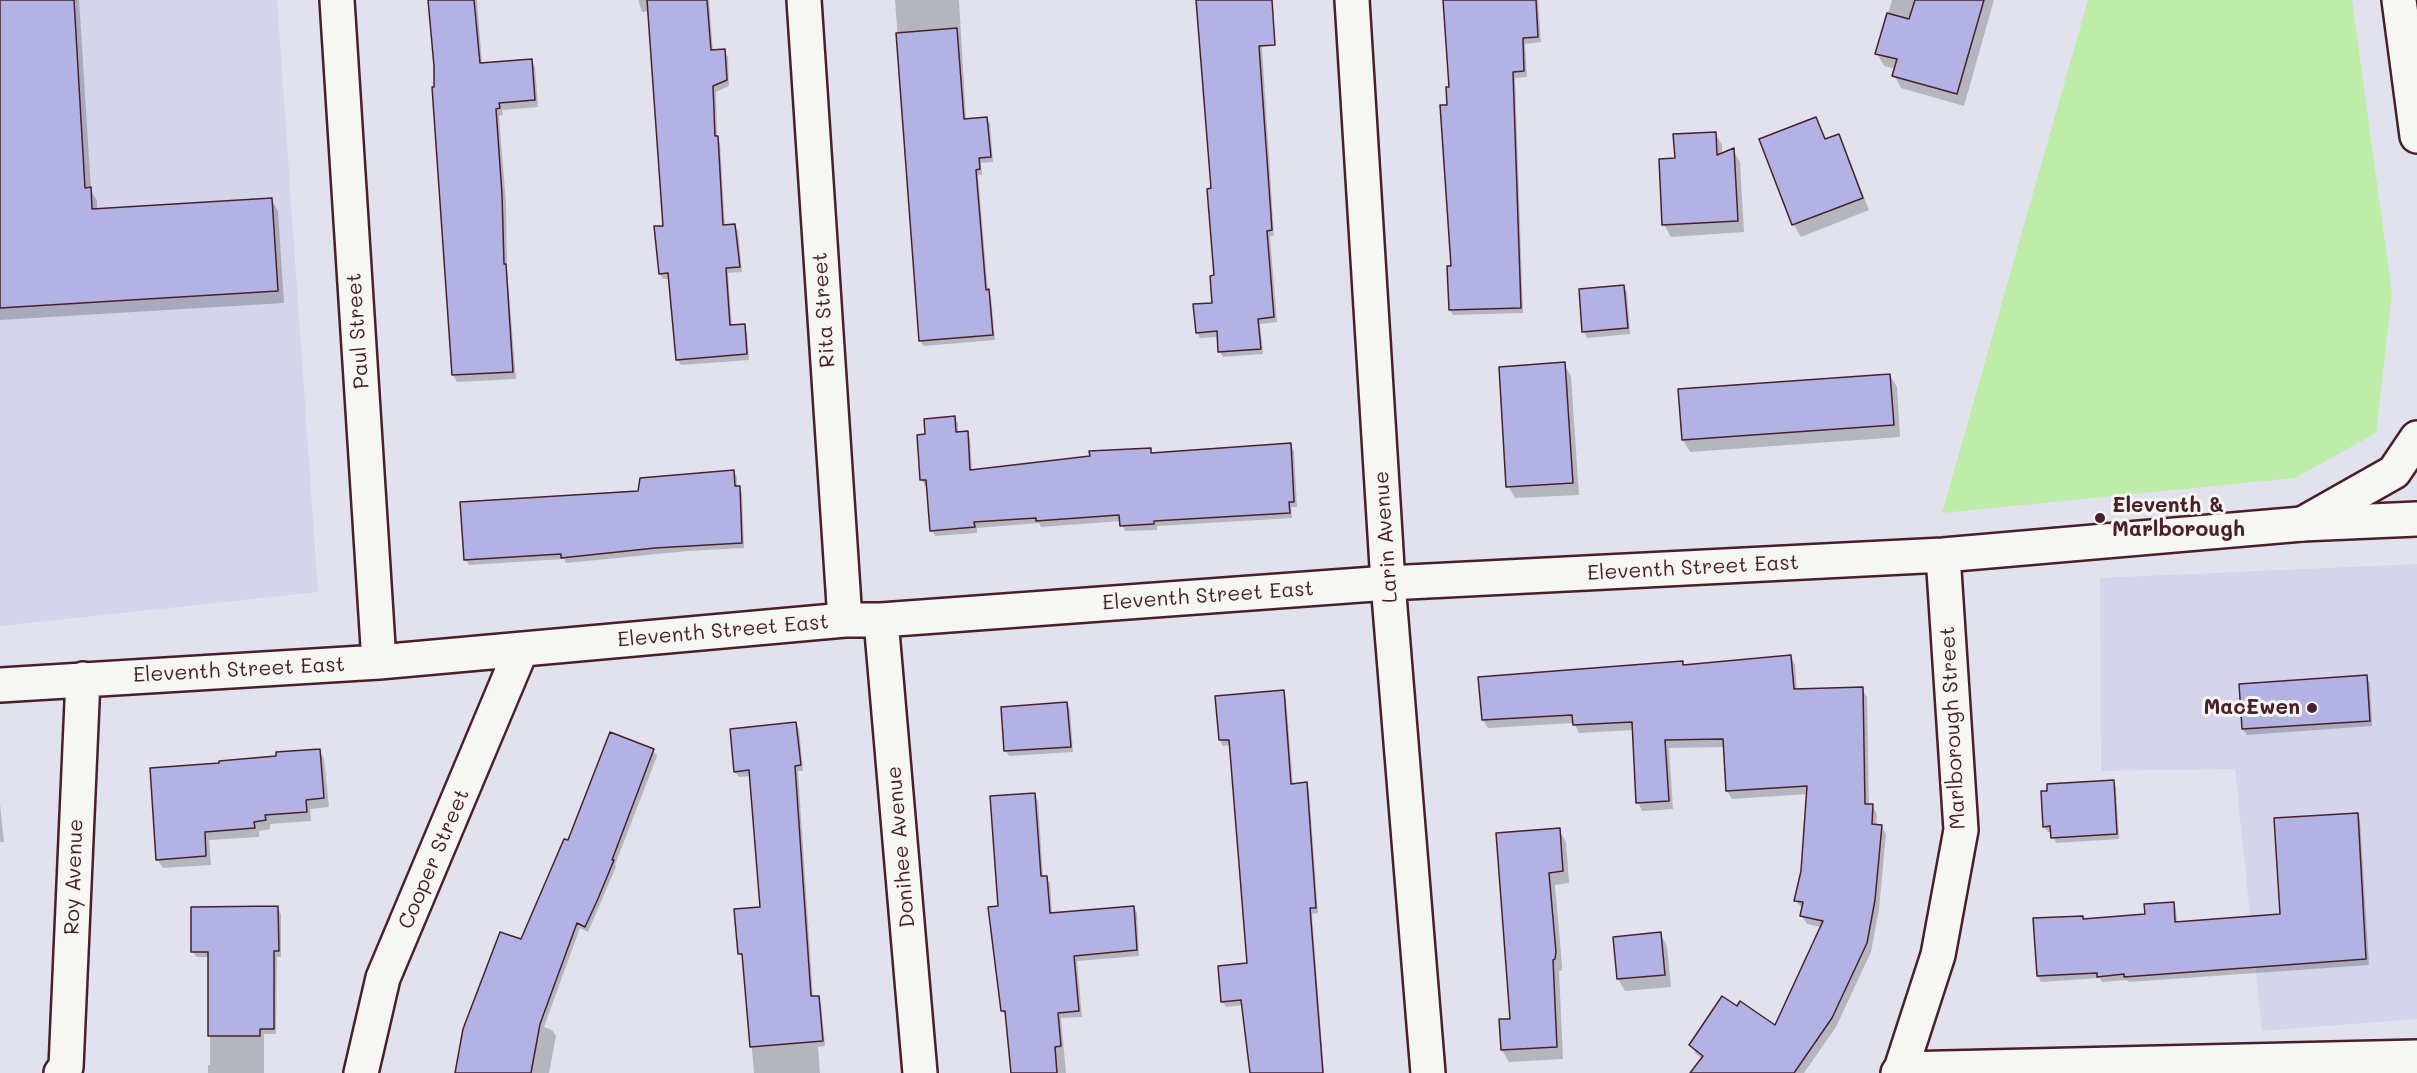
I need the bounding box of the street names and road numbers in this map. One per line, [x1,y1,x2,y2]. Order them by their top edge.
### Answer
street label: Rita Street [807,251,841,369]
street label: Paul Street [341,272,375,390]
street label: Larin Avenue [1369,470,1403,604]
street label: Eleventh Street East [1586,550,1800,586]
street label: Eleventh Street East [1101,576,1315,616]
street label: Eleventh Street East [616,609,830,653]
street label: Marlborough Street [1935,626,1971,830]
street label: Eleventh Street East [132,652,346,688]
street label: Donihee Avenue [881,765,921,929]
street label: Cooper Street [393,785,475,933]
street label: Roy Avenue [59,818,89,936]

